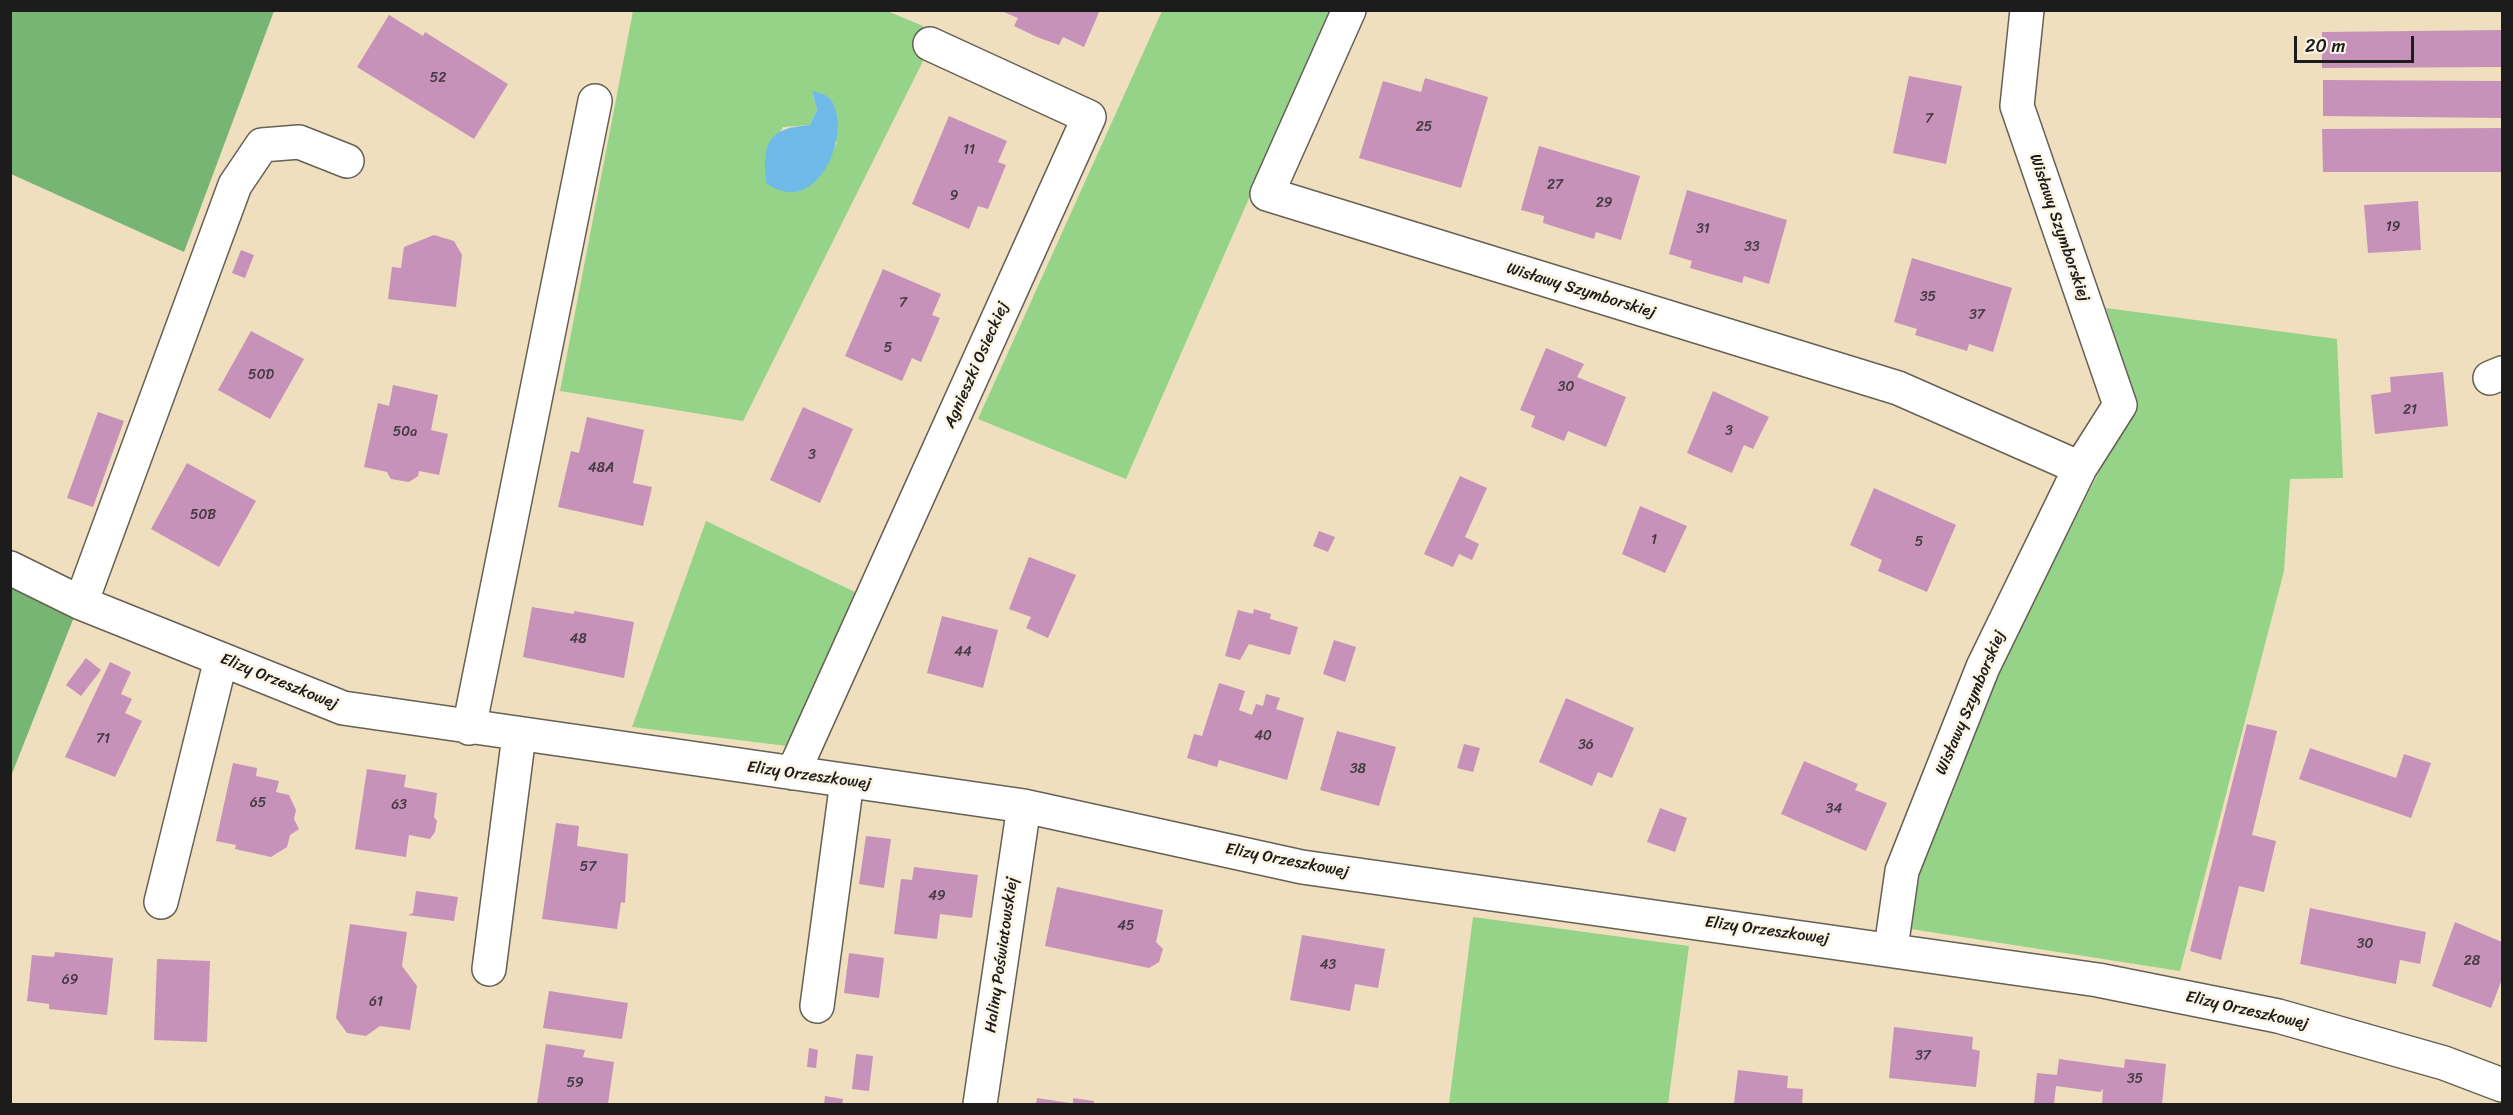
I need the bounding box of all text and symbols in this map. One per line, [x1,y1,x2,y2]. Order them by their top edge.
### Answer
scale bar [2297,24,2417,62]
text: 20 m [2305,30,2345,62]
house number: 52 [430,70,446,86]
house number: 7 [1925,111,1933,127]
house number: 25 [1416,119,1432,135]
house number: 11 [963,142,975,158]
street label: Wisławy Szymborskiej [2025,152,2093,304]
house number: 27 [1547,177,1563,193]
house number: 9 [950,188,958,204]
house number: 29 [1596,195,1612,211]
house number: 19 [2386,219,2400,235]
house number: 31 [1696,221,1710,237]
house number: 33 [1744,239,1760,255]
street label: Wisławy Szymborskiej [1504,259,1658,323]
house number: 35 [1920,289,1936,305]
house number: 7 [899,295,907,311]
street label: Agnieszki Osieckiej [941,299,1013,431]
house number: 37 [1969,307,1985,323]
house number: 5 [884,340,892,356]
house number: 50D [248,367,274,383]
house number: 30 [1558,379,1574,395]
house number: 21 [2403,402,2417,418]
house number: 3 [1725,423,1733,439]
house number: 50a [393,424,417,440]
house number: 3 [808,447,816,463]
house number: 48A [588,460,614,476]
house number: 50B [190,507,216,523]
house number: 1 [1651,532,1657,548]
house number: 5 [1915,534,1923,550]
street label: Wisławy Szymborskiej [1932,628,2010,778]
house number: 48 [569,631,587,647]
house number: 44 [954,644,972,660]
street label: Elizy Orzeszkowej [217,650,341,714]
house number: 40 [1254,728,1272,744]
house number: 71 [96,731,110,747]
house number: 36 [1578,737,1594,753]
street label: Elizy Orzeszkowej [746,758,872,794]
house number: 38 [1350,761,1366,777]
house number: 65 [250,795,266,811]
house number: 63 [391,797,407,813]
house number: 34 [1826,801,1842,817]
street label: Elizy Orzeszkowej [1224,840,1350,882]
house number: 57 [580,859,596,875]
street label: Haliny Poświatowskiej [982,876,1022,1034]
house number: 49 [928,888,946,904]
street label: Elizy Orzeszkowej [1704,913,1830,949]
house number: 45 [1117,918,1135,934]
house number: 30 [2357,936,2373,952]
house number: 28 [2464,953,2480,969]
house number: 43 [1320,957,1336,973]
house number: 69 [62,972,78,988]
street label: Elizy Orzeszkowej [2184,988,2310,1034]
house number: 61 [369,994,383,1010]
house number: 37 [1915,1048,1931,1064]
house number: 35 [2127,1071,2143,1087]
house number: 59 [566,1075,584,1091]

